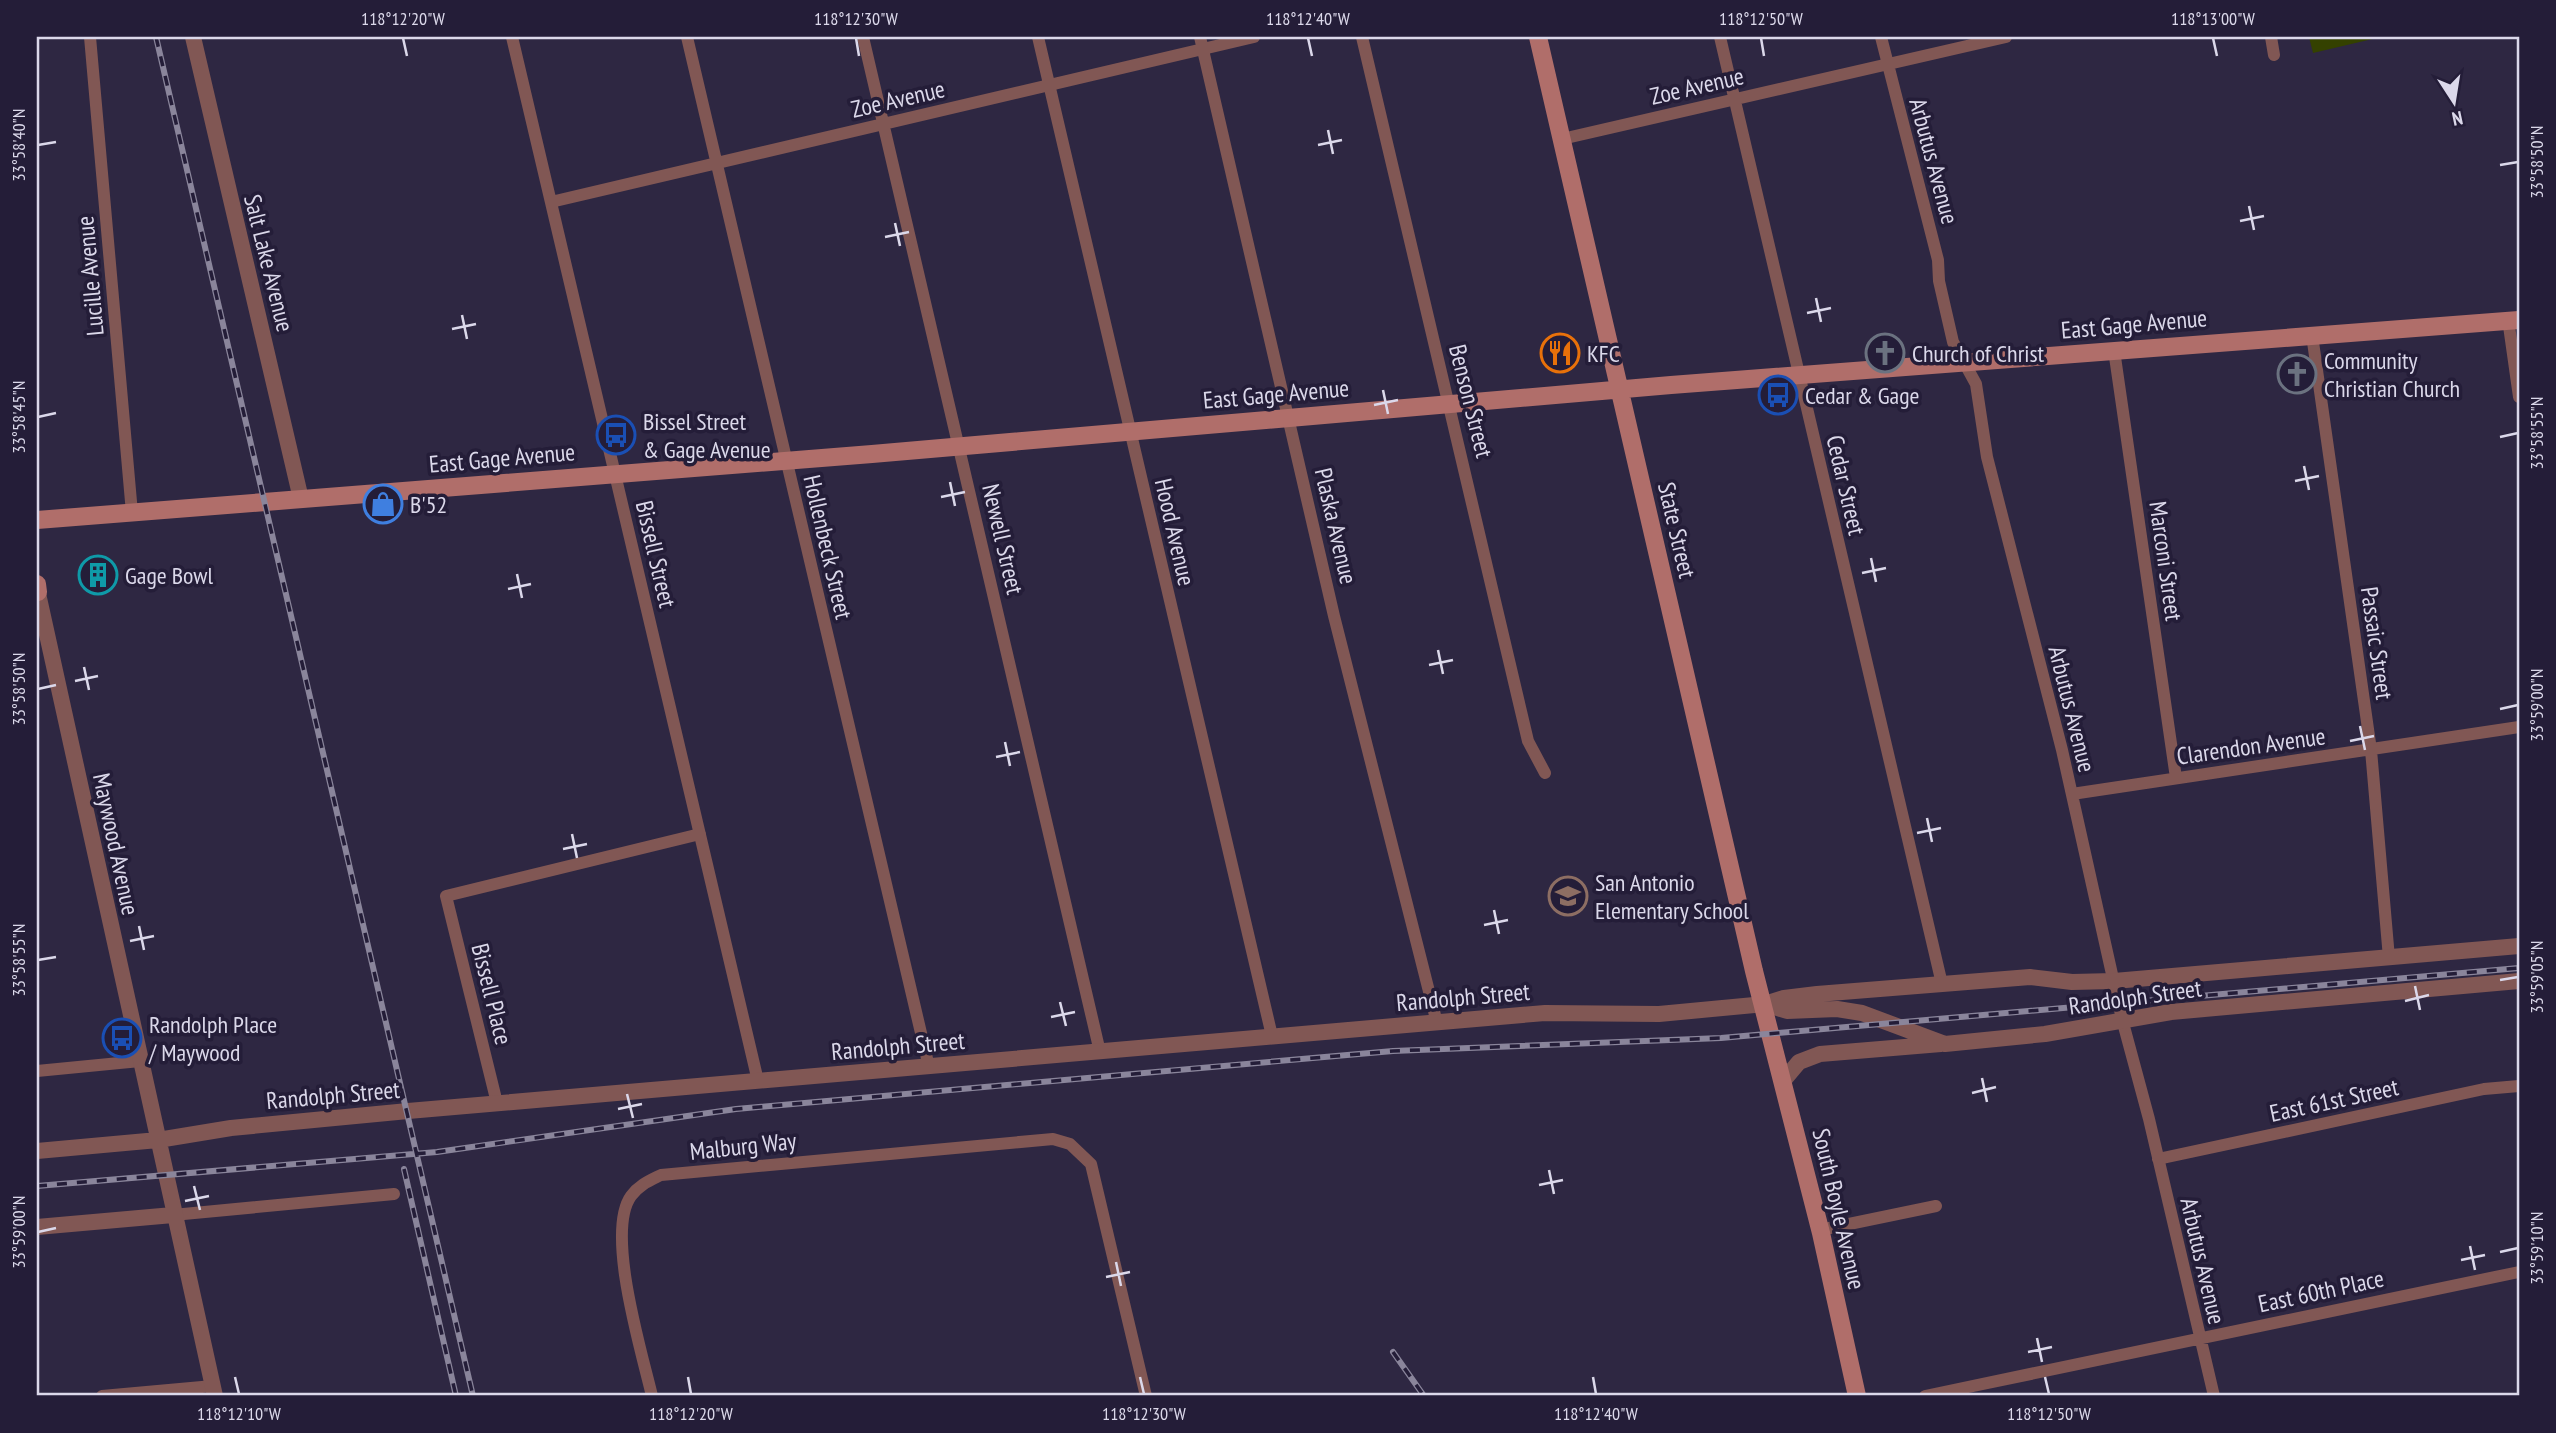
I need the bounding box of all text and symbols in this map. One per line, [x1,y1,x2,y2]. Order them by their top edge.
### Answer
text: 118°12'20"W [361,7,445,30]
text: 118°12'30"W [814,7,898,30]
text: 118°12'40"W [1266,7,1350,30]
text: 118°12'50"W [1719,7,1803,30]
text: 118°13'00"W [2171,7,2255,30]
street label: Zoe Avenue [1647,60,1747,112]
north arrow [2420,66,2490,136]
street label: Zoe Avenue [848,73,948,125]
street label: Arbutus Avenue [1902,95,1966,227]
text: N [2450,106,2465,131]
text: 33°58'40"N [7,109,30,181]
text: 33°58'50"N [2525,126,2548,198]
street label: Salt Lake Avenue [237,191,301,335]
street label: Lucille Avenue [69,215,111,337]
street label: East Gage Avenue [2060,302,2208,346]
restaurant icon: KFC [1539,332,1581,374]
church icon: Church of Christ [1864,332,1906,374]
place label: KFC [1587,338,1620,369]
place label: Church of Christ [1912,338,2045,369]
street label: Benson Street [1442,341,1500,461]
place label: Community Christian Church [2324,345,2460,404]
church icon: Community Christian Church [2276,353,2318,395]
street label: East Gage Avenue [1202,372,1350,416]
bus stop icon: Cedar & Gage [1757,374,1799,416]
place label: Cedar & Gage [1805,380,1919,411]
text: 33°58'45"N [7,381,30,453]
text: 33°58'55"N [2525,397,2548,469]
place label: Bissel Street & Gage Avenue [643,406,771,465]
bus stop icon: Bissel Street & Gage Avenue [595,414,637,456]
street label: Cedar Street [1819,432,1873,538]
street label: East Gage Avenue [428,436,576,480]
street label: Plaska Avenue [1308,465,1364,587]
street label: Hollenbeck Street [796,472,860,623]
street label: Hood Avenue [1148,475,1202,589]
street label: State Street [1651,479,1703,581]
street label: Newell Street [975,481,1031,598]
shop icon: B'52 [362,483,404,525]
place label: B'52 [410,489,447,520]
street label: Bissell Street [629,498,683,611]
street label: Marconi Street [2142,499,2190,623]
building icon: Gage Bowl [77,554,119,596]
place label: Gage Bowl [125,560,213,591]
street label: Passaic Street [2354,585,2400,702]
street label: Arbutus Avenue [2041,643,2103,775]
text: 33°58'50"N [7,653,30,725]
text: 33°59'00"N [2525,669,2548,741]
street label: Clarendon Avenue [2175,720,2327,772]
street label: Maywood Avenue [86,770,146,918]
place label: San Antonio Elementary School [1595,867,1749,926]
school or university icon: San Antonio Elementary School [1547,875,1589,917]
text: 33°58'55"N [7,924,30,996]
street label: Bissell Place [465,940,519,1048]
text: 33°59'05"N [2525,941,2548,1013]
street label: Randolph Street [2067,972,2204,1022]
street label: Randolph Street [1395,976,1531,1018]
place label: Randolph Place / Maywood [148,1009,277,1068]
bus stop icon: Randolph Place / Maywood [101,1017,143,1059]
street label: Randolph Street [830,1025,966,1067]
street label: East 61st Street [2267,1071,2402,1129]
street label: Randolph Street [265,1074,401,1116]
street label: Malburg Way [688,1125,798,1167]
street label: South Boyle Avenue [1805,1125,1873,1293]
street label: Arbutus Avenue [2173,1195,2233,1327]
text: 33°59'00"N [7,1196,30,1268]
text: 33°59'10"N [2525,1212,2548,1284]
street label: East 60th Place [2255,1263,2387,1319]
text: 118°12'10"W [197,1402,281,1425]
text: 118°12'20"W [649,1402,733,1425]
text: 118°12'30"W [1102,1402,1186,1425]
text: 118°12'40"W [1554,1402,1638,1425]
text: 118°12'50"W [2007,1402,2091,1425]

